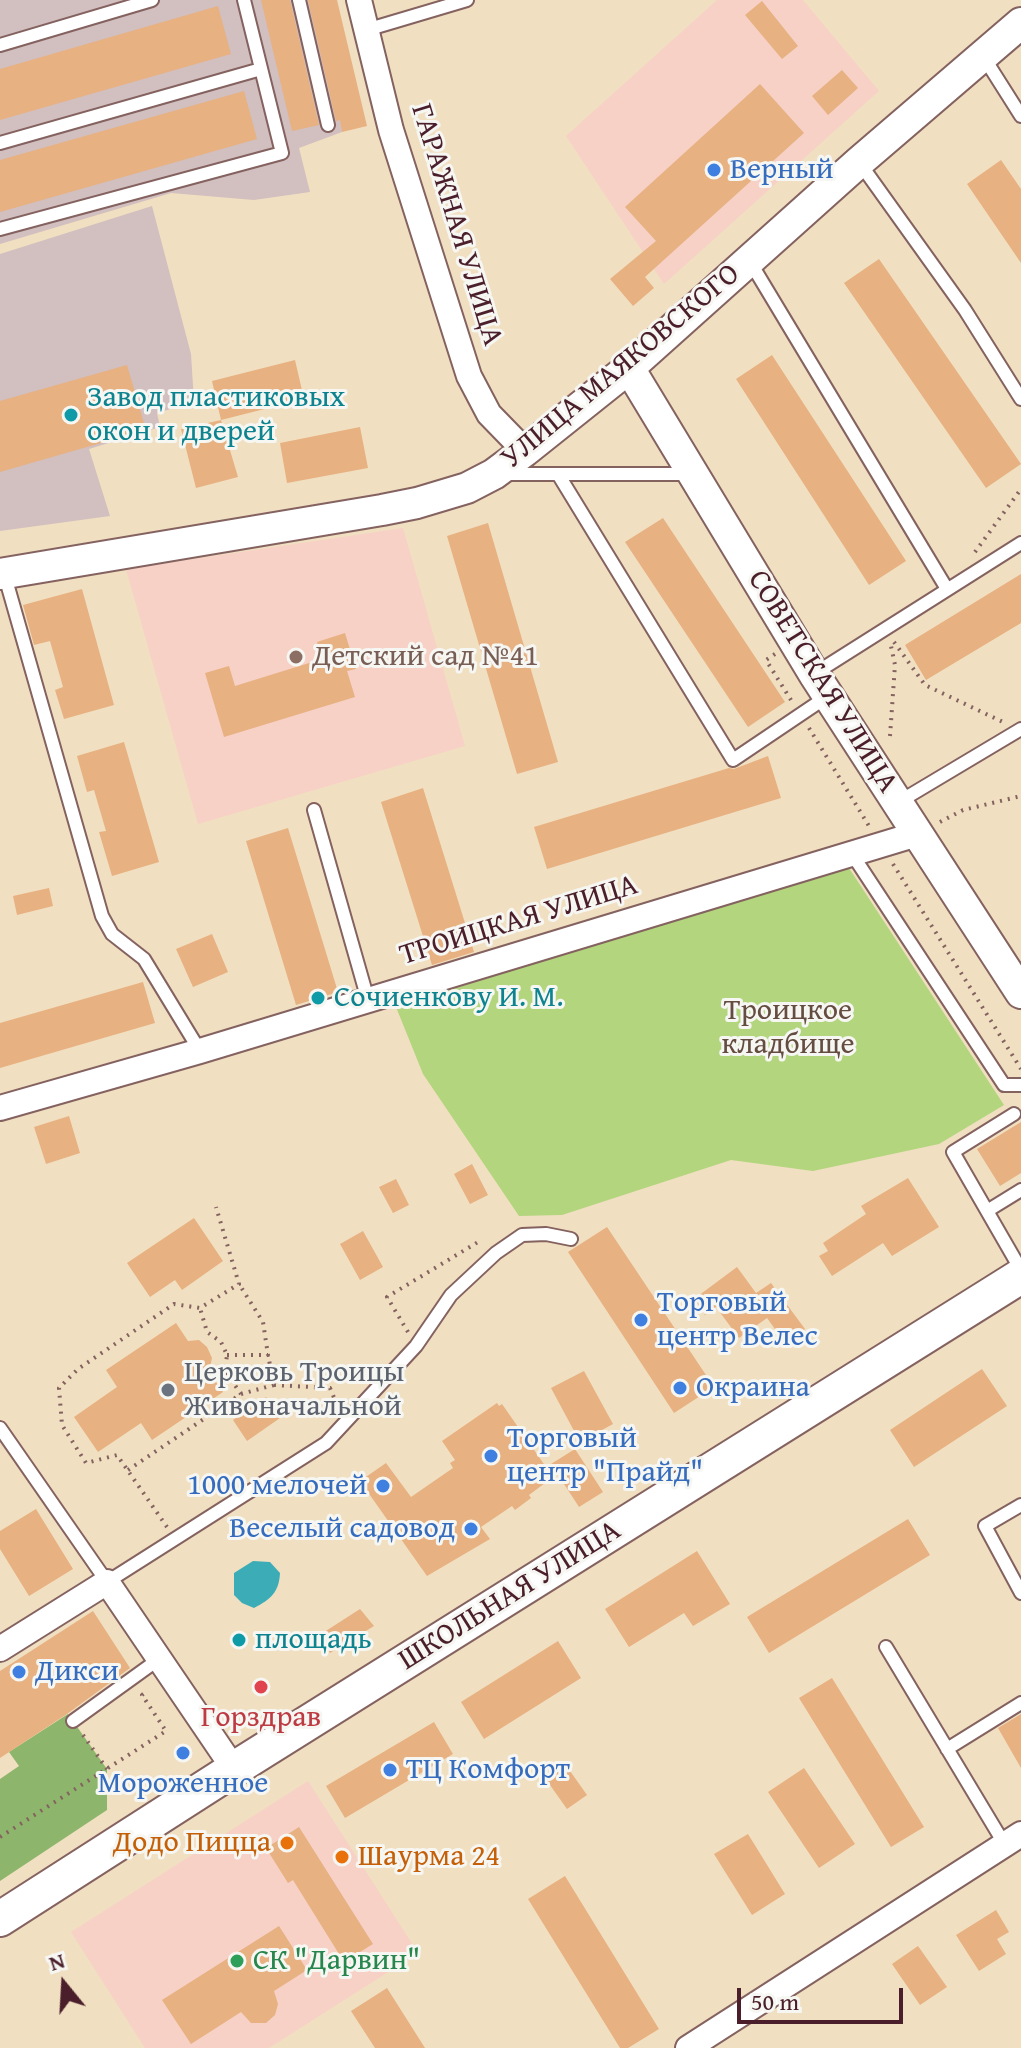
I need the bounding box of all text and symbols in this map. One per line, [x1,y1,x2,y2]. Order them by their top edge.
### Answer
street label: ГАРАЖНАЯ УЛИЦА [402,100,510,350]
place label: Верный [730,152,834,188]
marker: Верный [705,161,723,179]
street label: УЛИЦА МАЯКОВСКОГО [494,257,748,477]
place label: Завод пластиковых окон и дверей [87,380,345,450]
marker: Завод пластиковых окон и дверей [62,406,80,424]
street label: СОВЕТСКАЯ УЛИЦА [739,564,905,800]
place label: Детский сад №41 [312,639,539,675]
marker: Детский сад №41 [287,648,305,666]
street label: ТРОИЦКАЯ УЛИЦА [396,868,642,974]
place label: Сочиенкову И. М. [334,980,563,1016]
marker: Сочиенкову И. М. [309,989,327,1007]
park label: Троицкое кладбище [721,993,855,1064]
place label: Торговый центр Велес [657,1285,818,1356]
marker: Торговый центр Велес [632,1311,650,1329]
place label: Церковь Троицы Живоначальной [184,1355,404,1426]
place label: Окраина [696,1370,810,1406]
marker: Окраина [671,1379,689,1397]
marker: Церковь Троицы Живоначальной [159,1381,177,1399]
place label: Торговый центр "Прайд" [507,1421,703,1492]
marker: Торговый центр "Прайд" [482,1447,500,1465]
place label: 1000 мелочей [187,1468,367,1504]
marker: 1000 мелочей [374,1477,392,1495]
place label: Веселый садовод [229,1511,455,1547]
street label: ШКОЛЬНАЯ УЛИЦА [392,1513,628,1679]
marker: Веселый садовод [462,1520,480,1538]
place label: площадь [255,1622,372,1658]
marker: площадь [230,1631,248,1649]
place label: Дикси [35,1654,119,1690]
marker: Дикси [10,1663,28,1681]
marker: Горздрав [252,1678,270,1696]
place label: Горздрав [201,1700,321,1736]
marker: Мороженное [174,1744,192,1762]
place label: ТЦ Комфорт [406,1752,570,1788]
marker: ТЦ Комфорт [381,1761,399,1779]
place label: Мороженное [98,1766,268,1802]
place label: Додо Пицца [113,1825,271,1861]
marker: Додо Пицца [278,1834,296,1852]
place label: Шаурма 24 [358,1839,500,1875]
marker: Шаурма 24 [333,1848,351,1866]
place label: СК "Дарвин" [253,1943,420,1979]
north arrow [24,1944,104,2024]
text: N [45,1944,69,1979]
marker: СК "Дарвин" [228,1952,246,1970]
scale bar [741,1972,907,2022]
text: 50 m [751,1984,799,2019]

